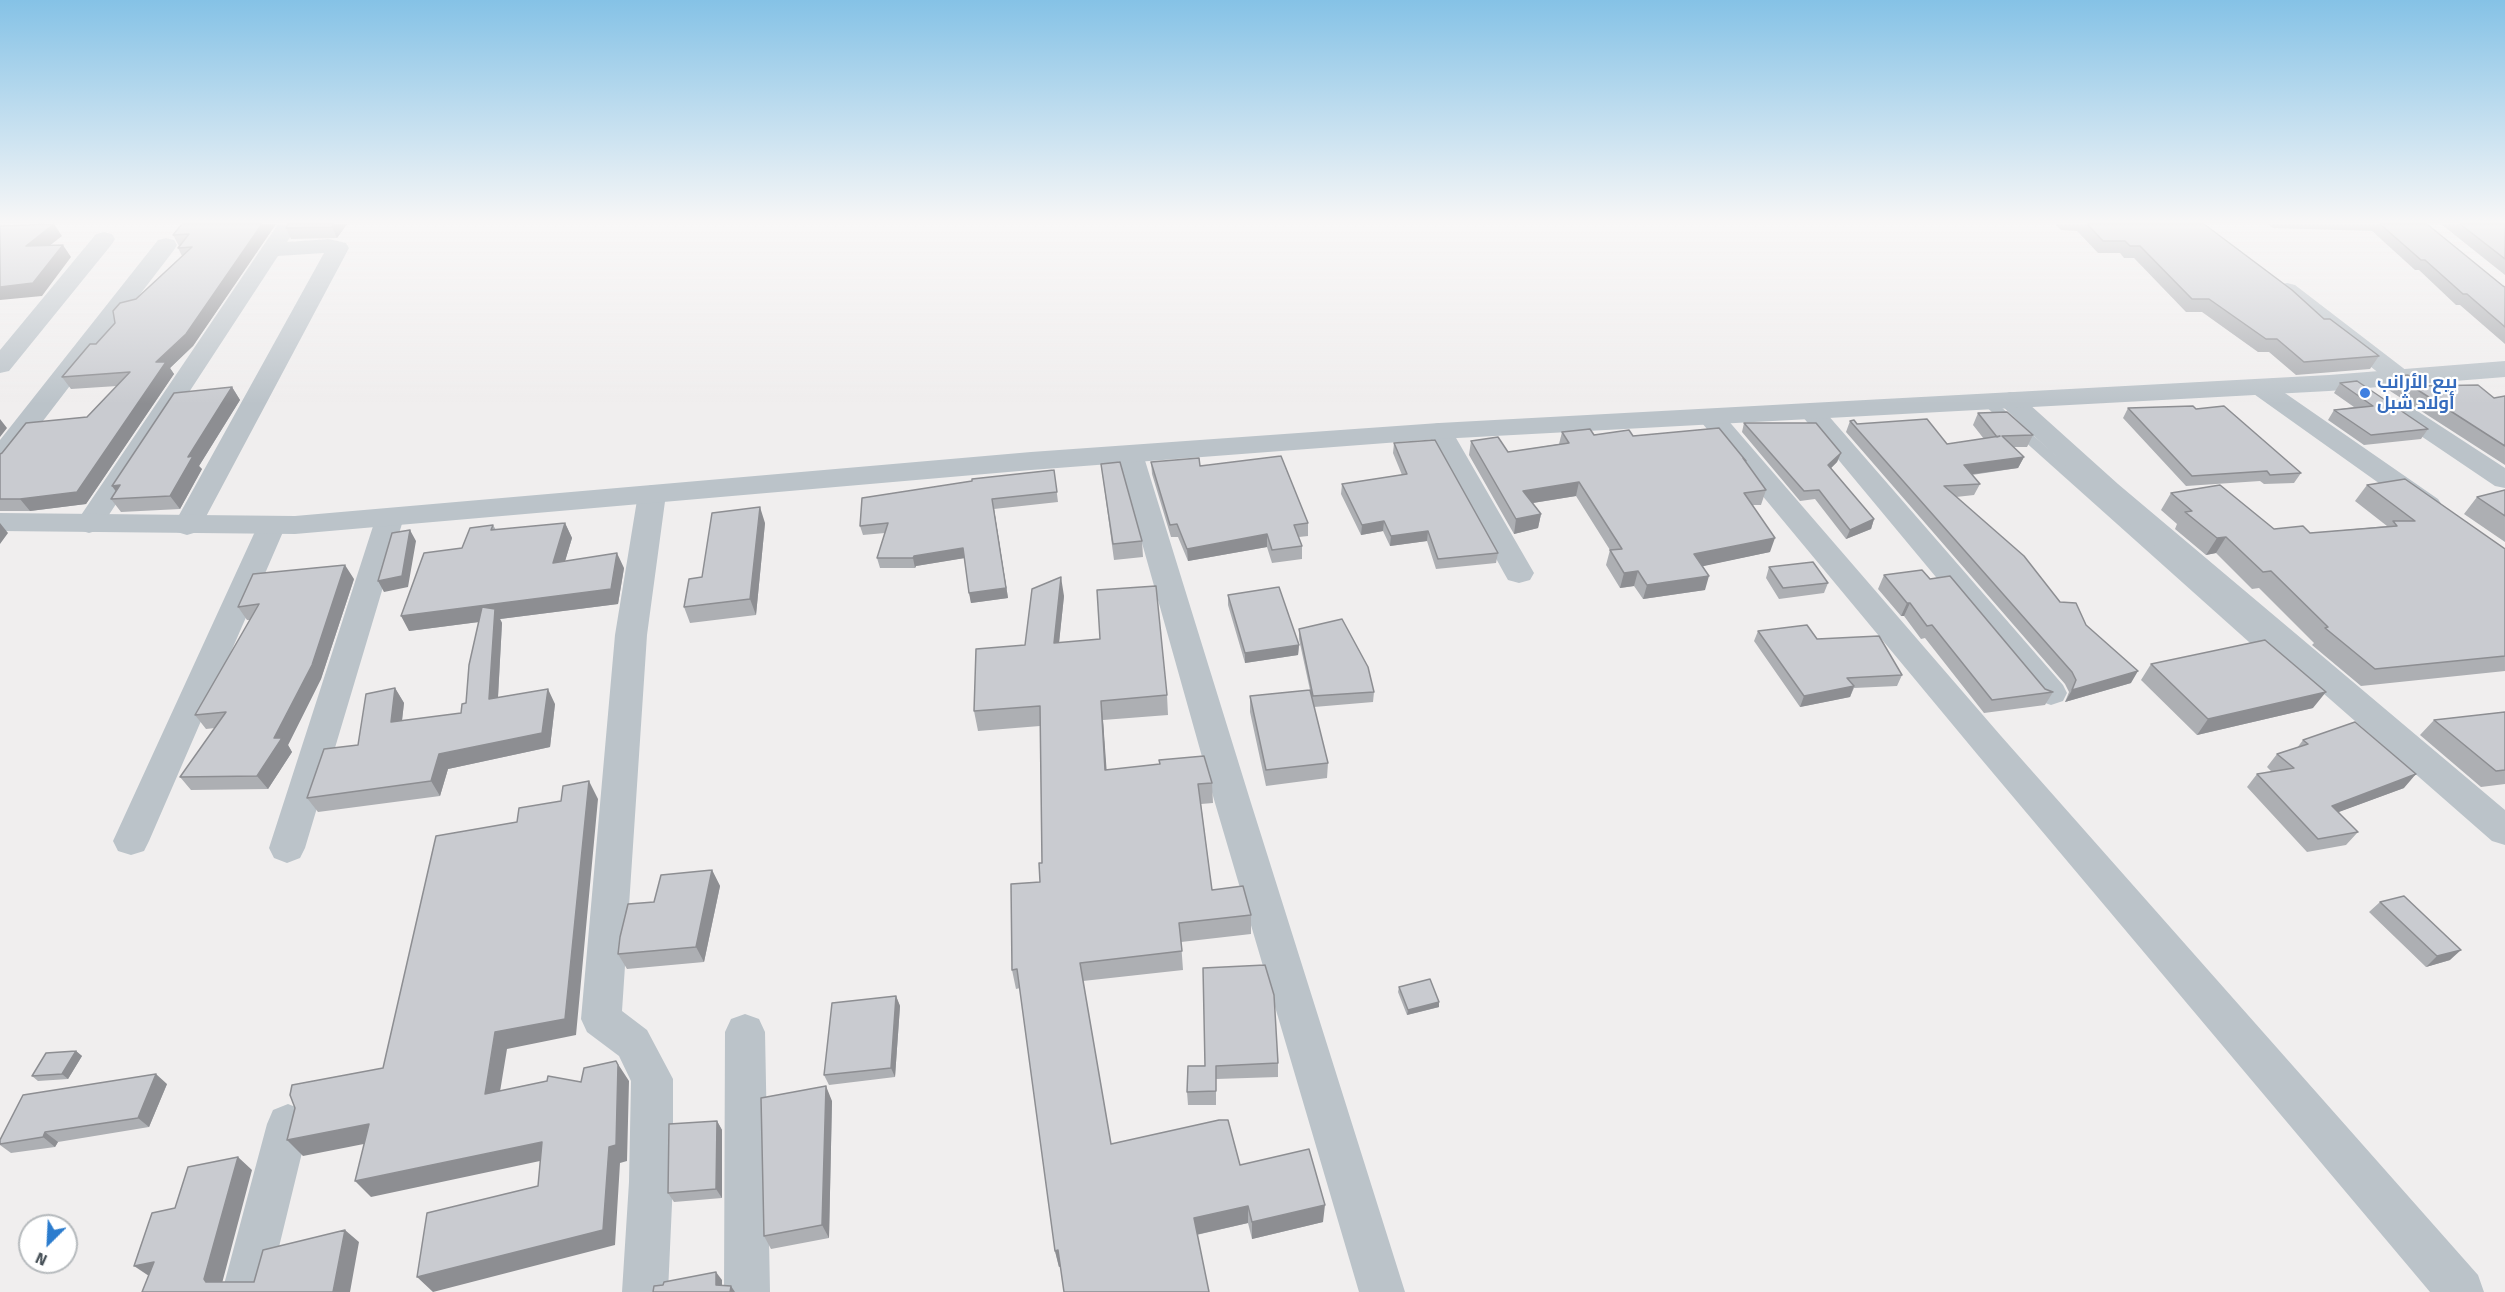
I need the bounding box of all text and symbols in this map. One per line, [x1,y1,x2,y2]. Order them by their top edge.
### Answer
place label: بيع الأرانب أولاد شبل [2377,372,2457,415]
marker: بيع الأرانب أولاد شبل [2358,386,2372,400]
north arrow [18,1214,78,1274]
text: N [33,1248,50,1270]

